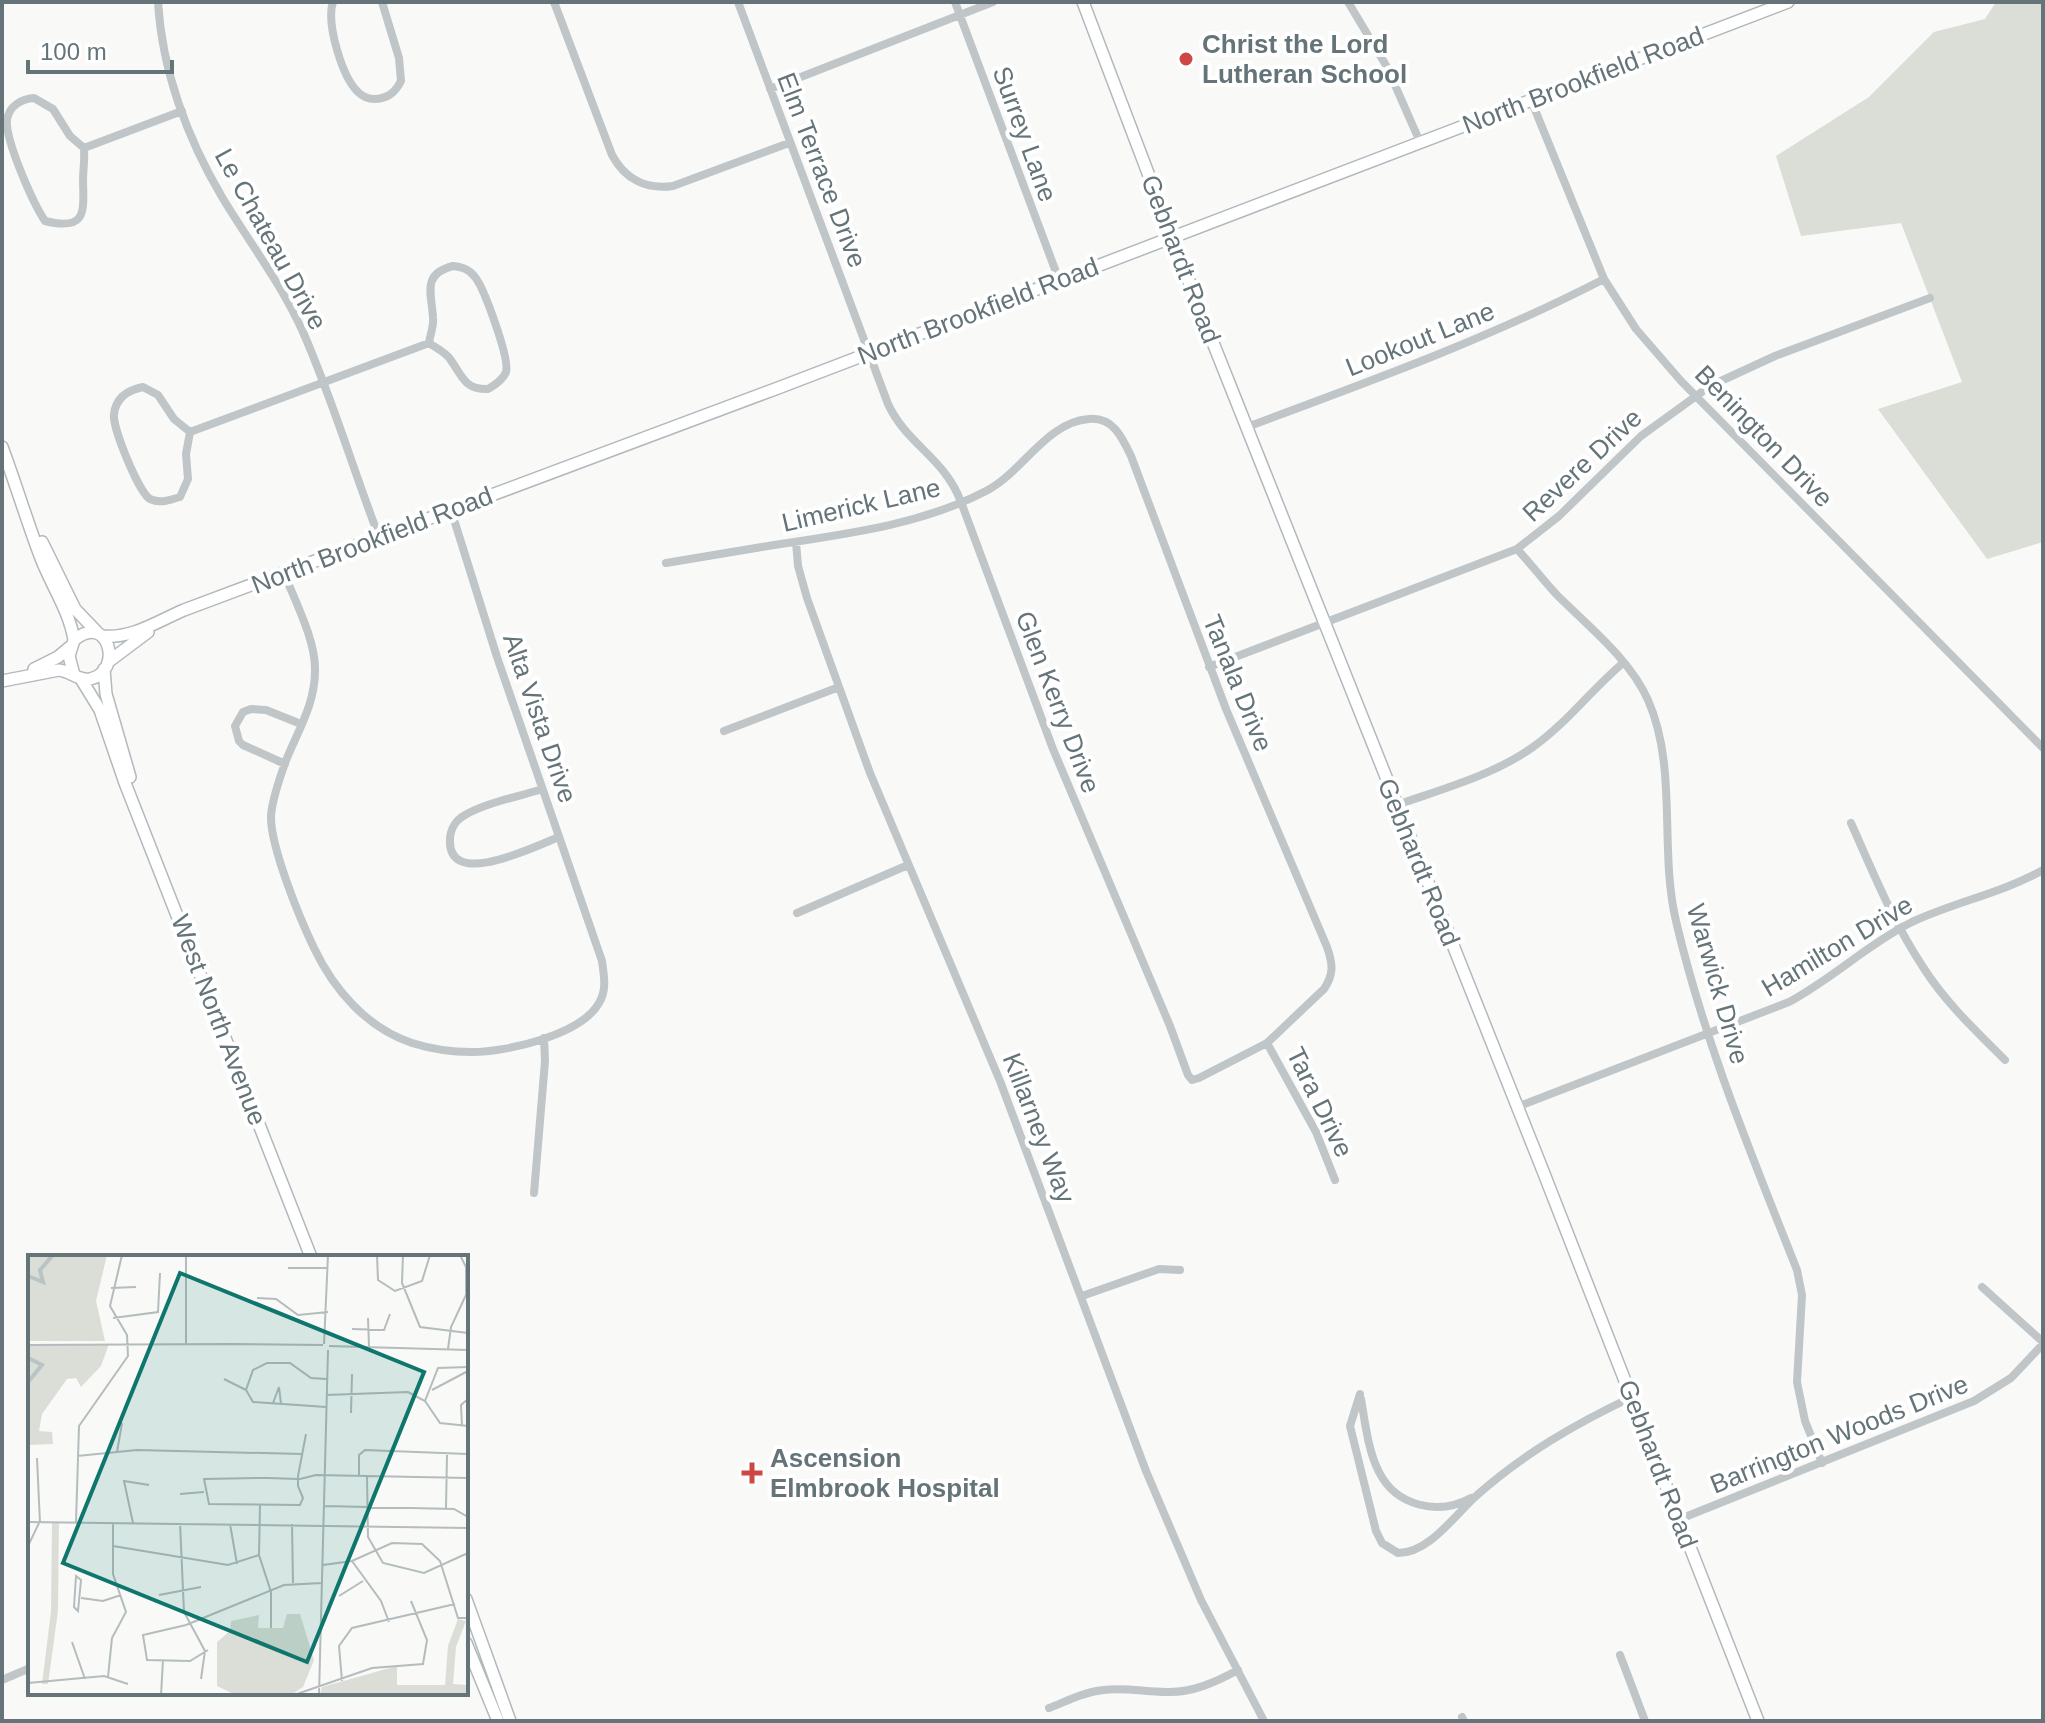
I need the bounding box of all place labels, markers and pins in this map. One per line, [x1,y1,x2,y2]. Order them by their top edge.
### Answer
place label: Christ the Lord Lutheran School [1202,29,1407,89]
marker: Christ the Lord Lutheran School [1177,50,1195,68]
place label: Ascension Elmbrook Hospital [770,1443,1000,1503]
marker: Ascension Elmbrook Hospital [741,1462,763,1484]

